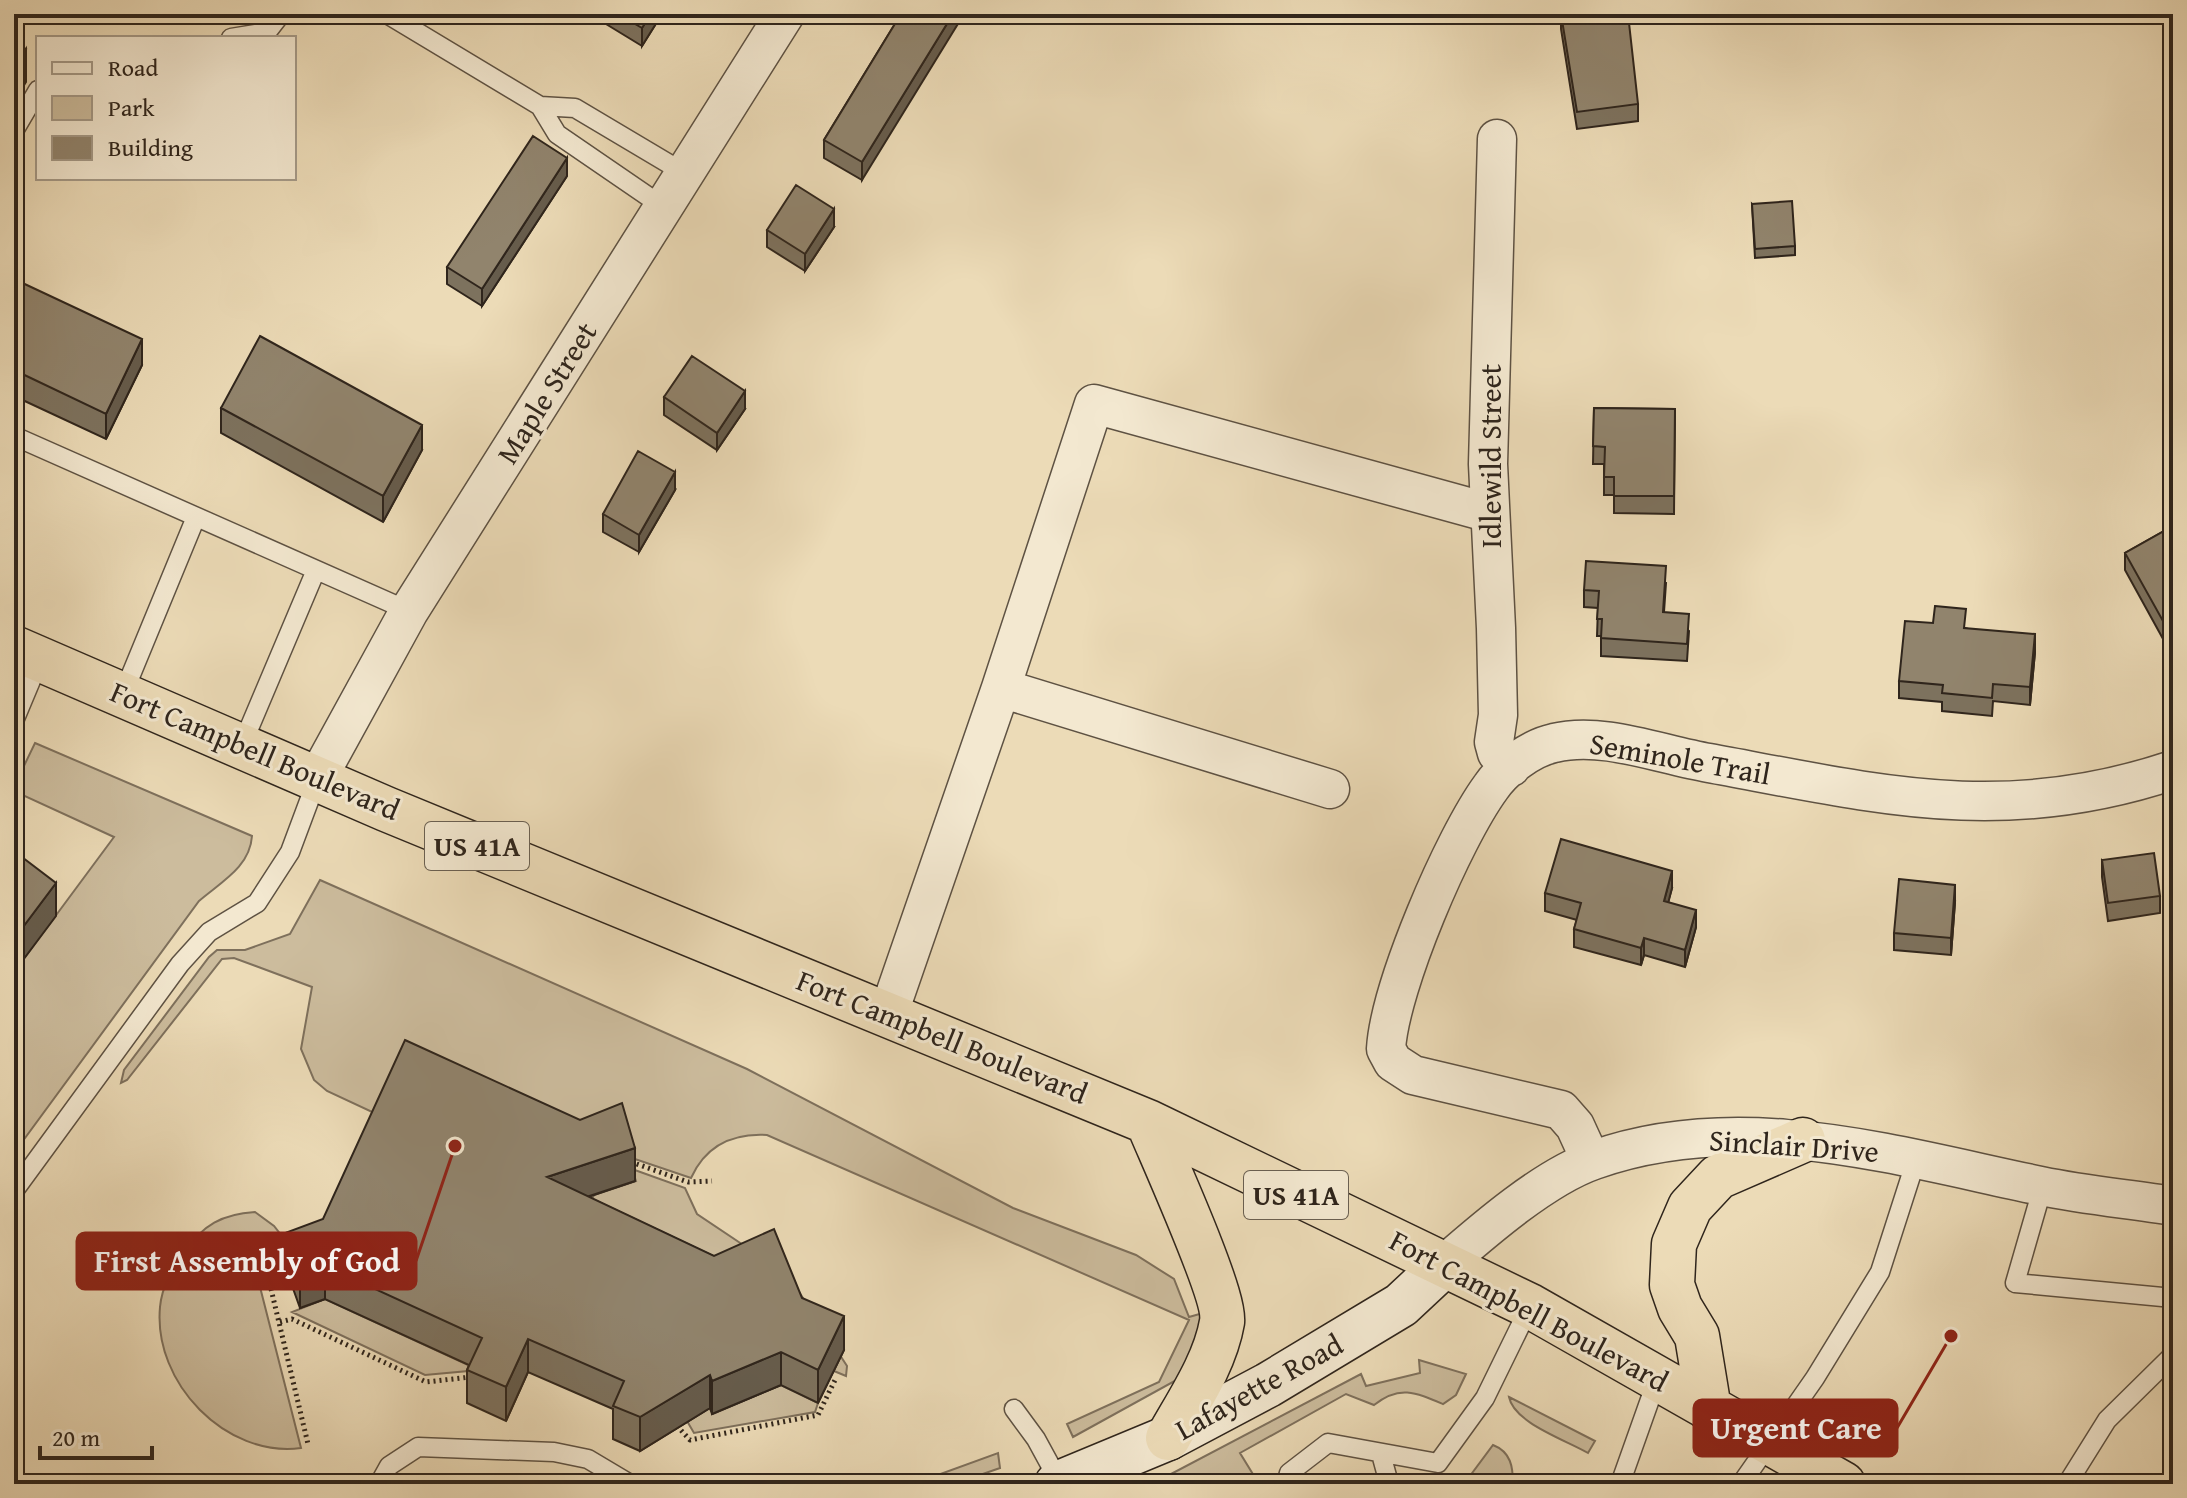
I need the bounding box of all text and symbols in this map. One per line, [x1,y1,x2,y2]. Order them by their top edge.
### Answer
legend [36,36,296,180]
text: Road [108,50,158,85]
text: Park [108,90,155,125]
text: Building [108,130,193,165]
street label: Maple Street [485,313,607,472]
street label: Idlewild Street [1468,363,1512,548]
street label: Fort Campbell Boulevard [104,669,407,831]
street label: Seminole Trail [1586,720,1774,796]
road number: US 41A [425,822,529,870]
street label: Fort Campbell Boulevard [790,958,1094,1115]
street label: Sinclair Drive [1708,1117,1880,1173]
road number: US 41A [1244,1171,1348,1219]
street label: Fort Campbell Boulevard [1382,1218,1677,1402]
callout: First Assembly of God [77,1233,416,1289]
text: First Assembly of God [94,1237,401,1284]
street label: Lafayette Road [1167,1322,1350,1450]
callout: Urgent Care [1694,1400,1897,1456]
text: Urgent Care [1710,1404,1882,1451]
scale bar [40,1410,152,1460]
text: 20 m [52,1420,100,1455]

